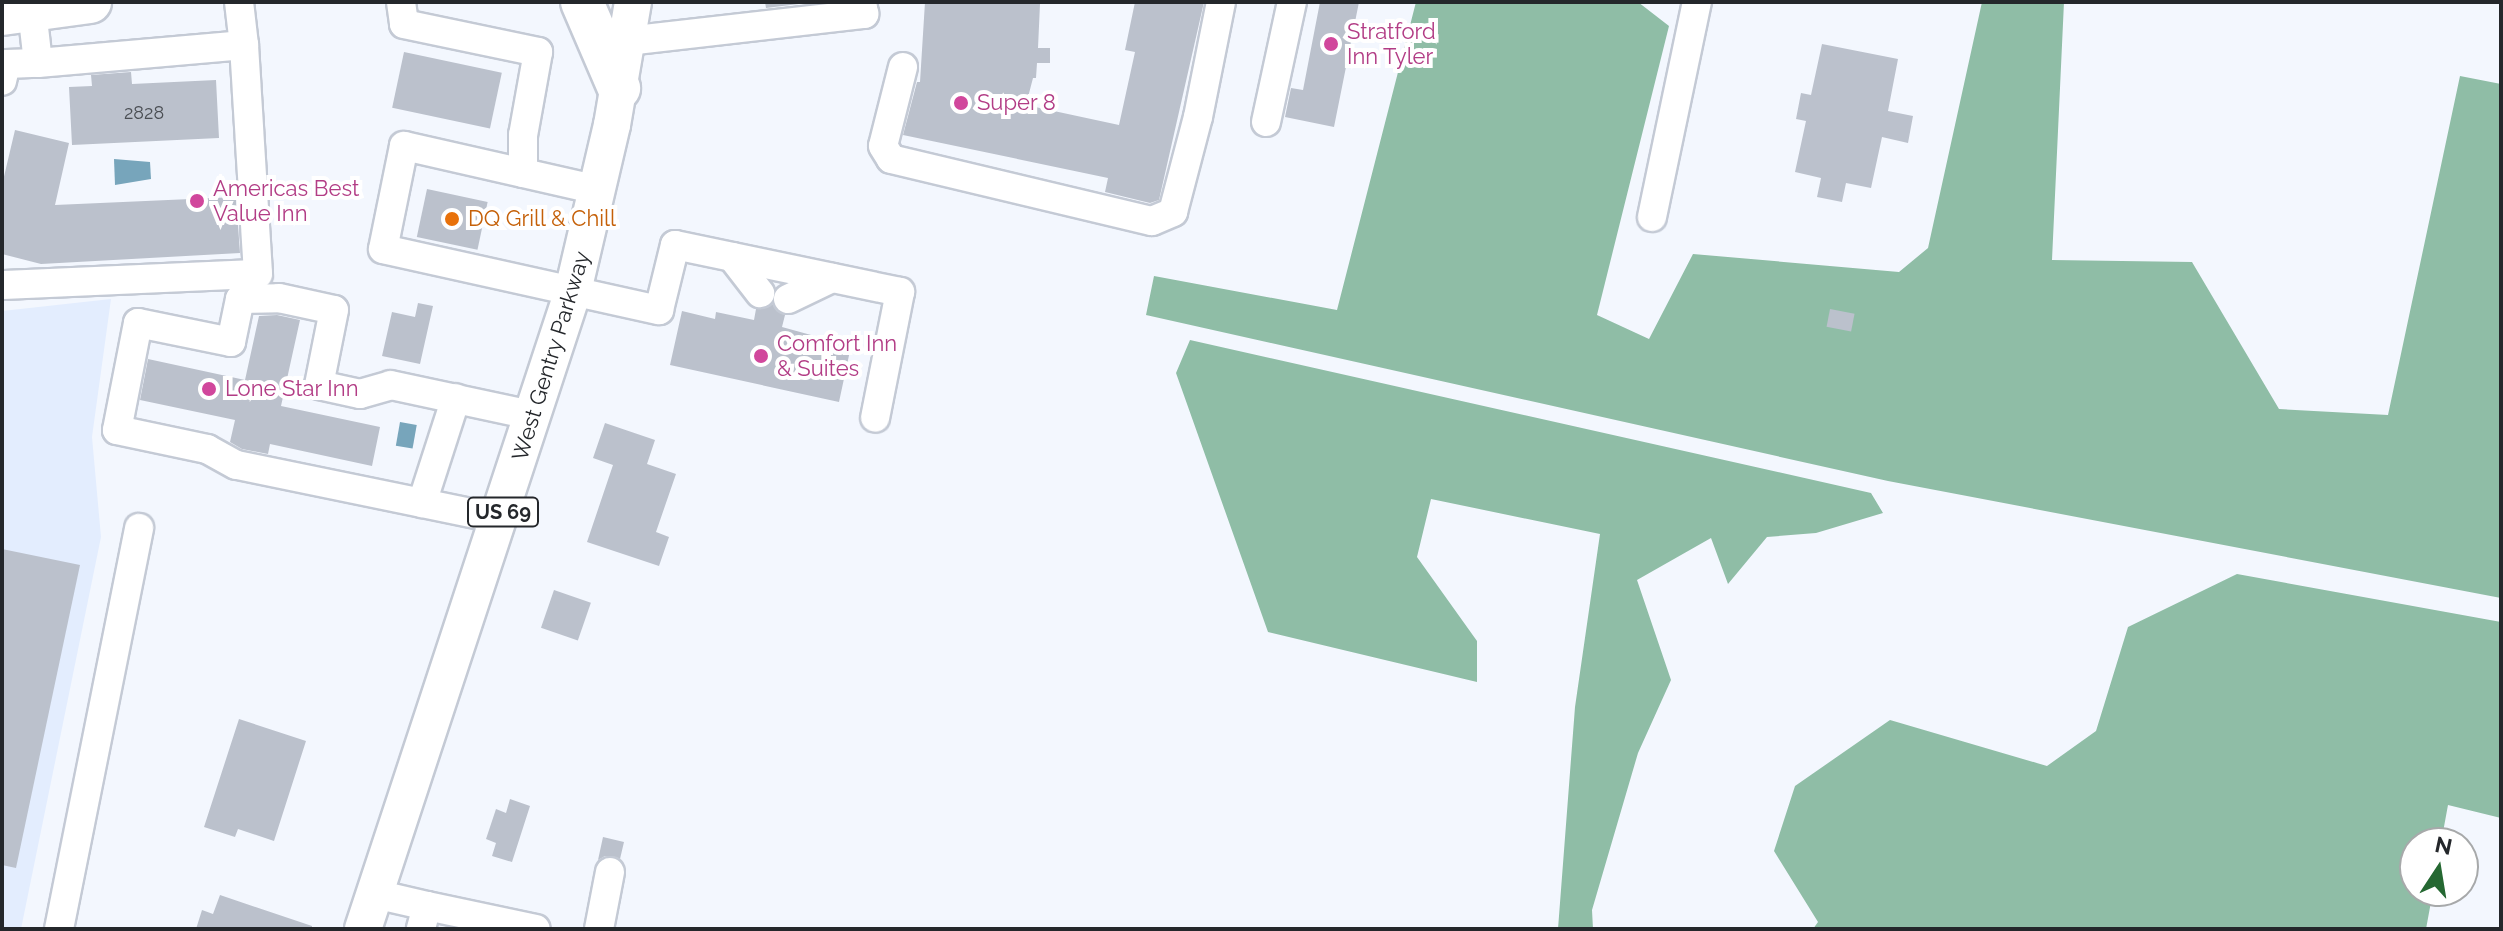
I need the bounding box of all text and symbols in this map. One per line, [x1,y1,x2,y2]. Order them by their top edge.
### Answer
place label: Stratford Inn Tyler [1347,18,1436,70]
marker: Stratford Inn Tyler [1322,35,1340,53]
place label: Super 8 [977,90,1056,116]
marker: Super 8 [952,94,970,112]
house number: 2828 [124,102,164,124]
place label: Americas Best Value Inn [213,175,359,226]
marker: Americas Best Value Inn [188,192,206,210]
place label: DQ Grill & Chill [468,206,617,232]
marker: DQ Grill & Chill [443,210,461,228]
street label: West Gentry Parkway [506,248,596,464]
place label: Comfort Inn & Suites [777,330,897,382]
marker: Comfort Inn & Suites [752,347,770,365]
place label: Lone Star Inn [225,376,359,402]
marker: Lone Star Inn [200,380,218,398]
road number: US 69 [467,496,539,528]
north arrow [2399,827,2479,907]
text: N [2433,831,2454,860]

